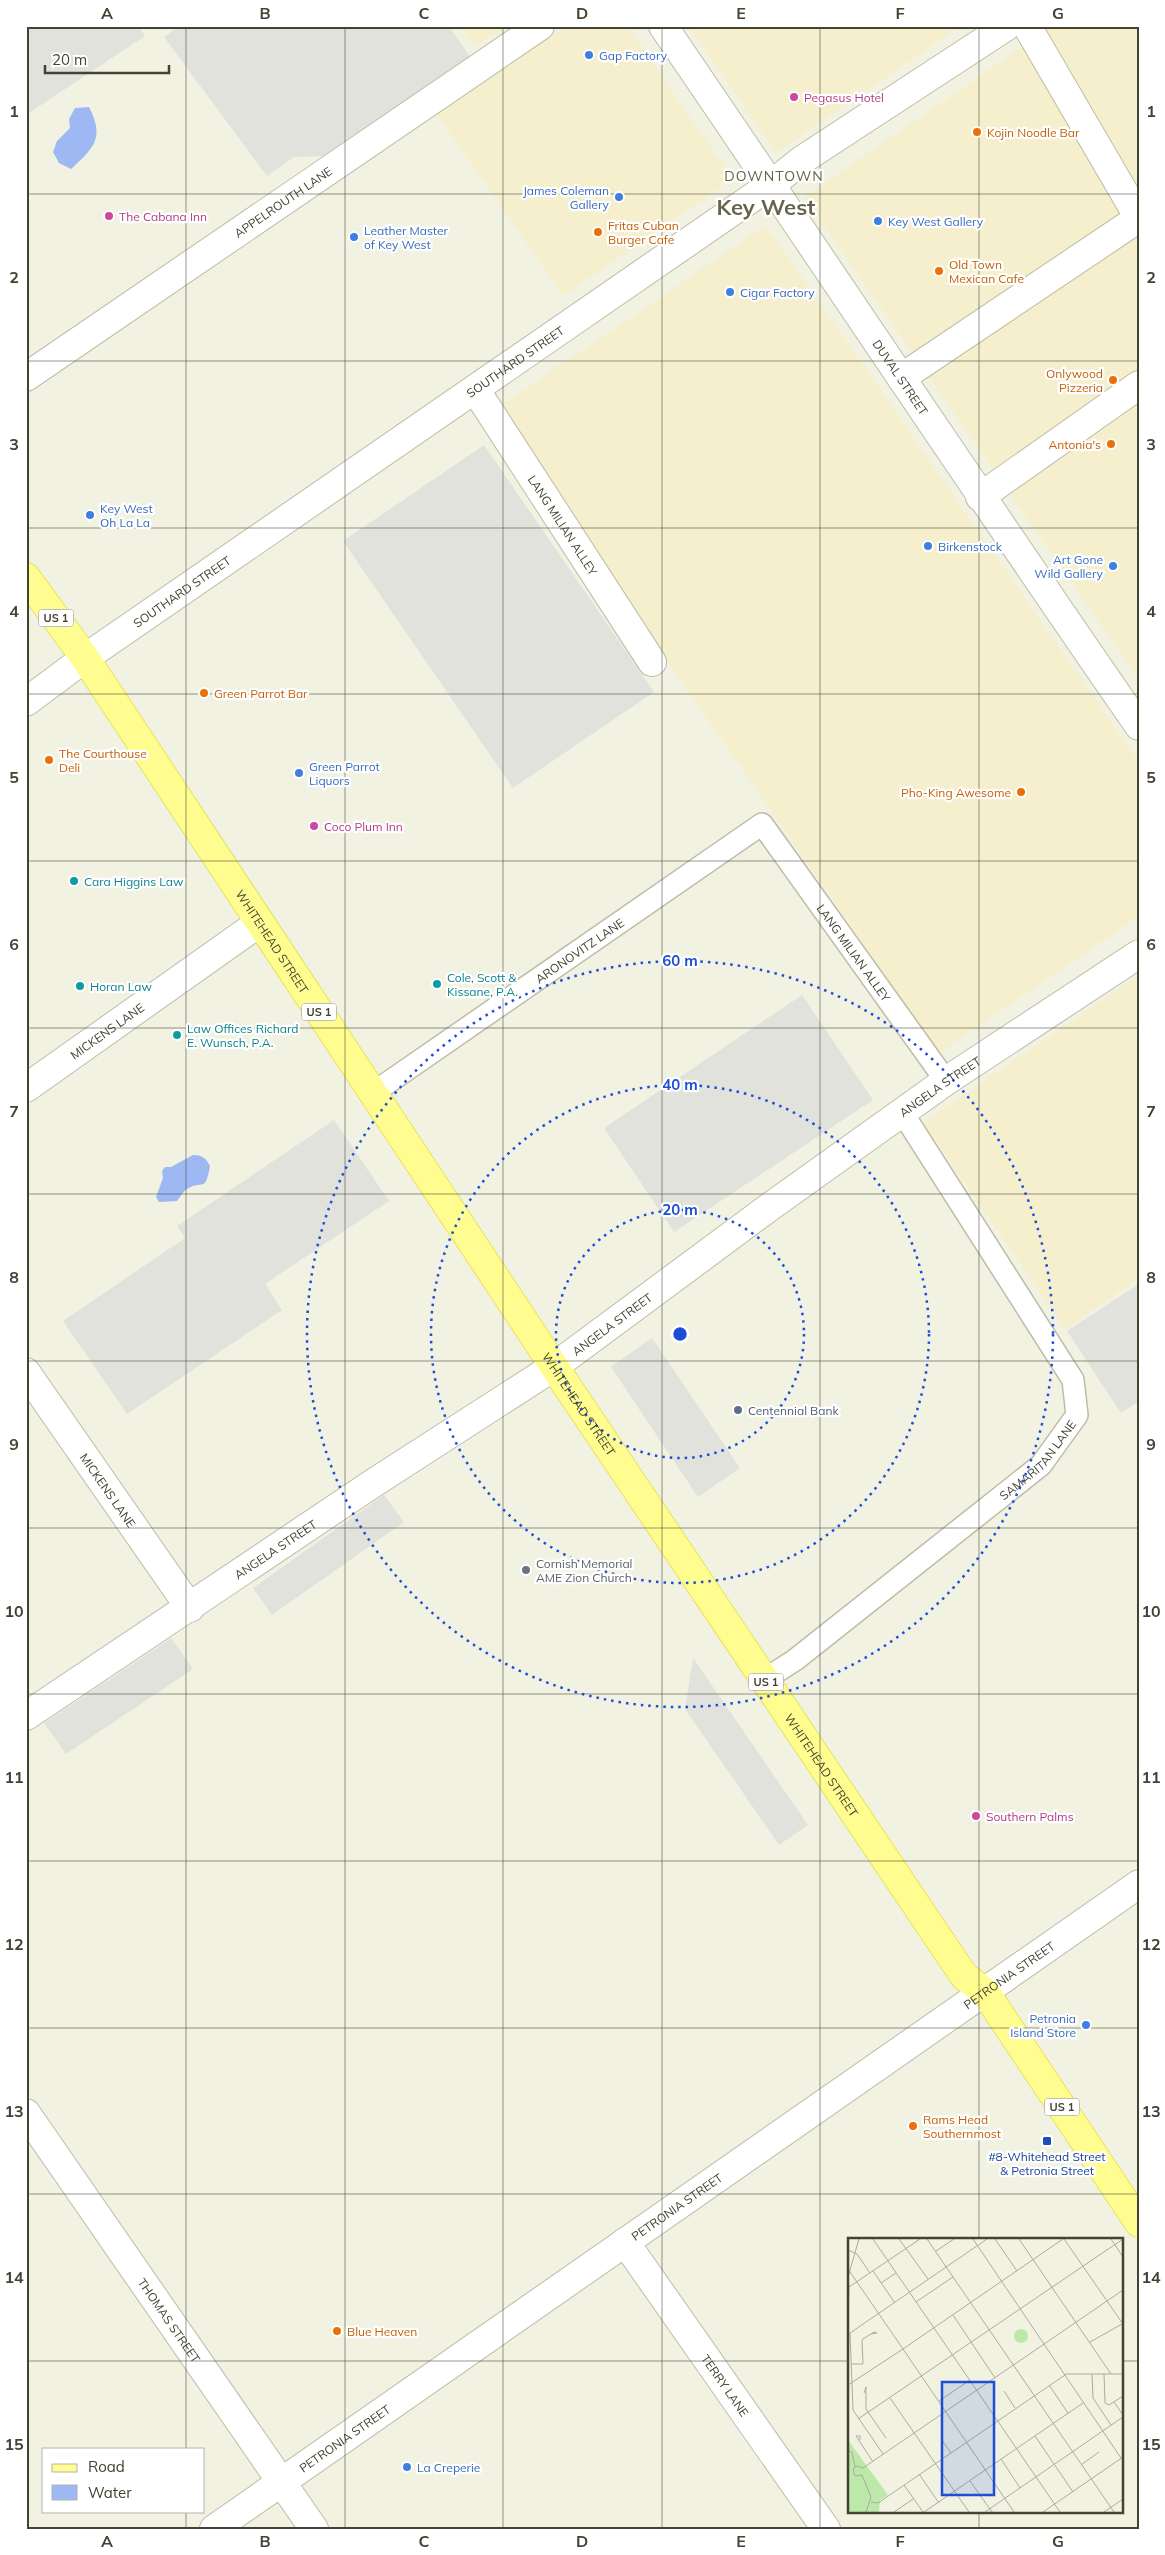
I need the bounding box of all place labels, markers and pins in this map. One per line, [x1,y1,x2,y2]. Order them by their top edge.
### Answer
place label: Gap Factory [599,48,668,63]
marker: Gap Factory [583,49,595,61]
place label: Pegasus Hotel [804,90,884,105]
marker: Pegasus Hotel [788,91,800,103]
place label: Kojin Noodle Bar [987,125,1080,140]
marker: Kojin Noodle Bar [971,126,983,138]
place label: James Coleman Gallery [523,183,610,212]
marker: James Coleman Gallery [613,191,625,203]
place label: The Cabana Inn [119,209,207,224]
marker: The Cabana Inn [103,210,115,222]
place label: Key West Gallery [888,214,984,229]
marker: Key West Gallery [872,215,884,227]
place label: Fritas Cuban Burger Cafe [608,218,679,247]
place label: Leather Master of Key West [364,223,449,252]
marker: Fritas Cuban Burger Cafe [592,226,604,238]
marker: Leather Master of Key West [348,231,360,243]
place label: Old Town Mexican Cafe [949,257,1024,286]
marker: Old Town Mexican Cafe [933,265,945,277]
place label: Cigar Factory [740,285,815,300]
marker: Cigar Factory [724,286,736,298]
place label: Onlywood Pizzeria [1046,366,1103,395]
marker: Onlywood Pizzeria [1107,374,1119,386]
place label: Antonia's [1048,437,1101,452]
marker: Antonia's [1105,438,1117,450]
place label: Key West Oh La La [100,501,153,530]
marker: Key West Oh La La [84,509,96,521]
place label: Birkenstock [938,539,1003,554]
marker: Birkenstock [922,540,934,552]
place label: Art Gone Wild Gallery [1034,552,1104,581]
marker: Art Gone Wild Gallery [1107,560,1119,572]
place label: Green Parrot Bar [214,686,308,701]
marker: Green Parrot Bar [198,687,210,699]
place label: The Courthouse Deli [59,746,147,775]
marker: The Courthouse Deli [43,754,55,766]
place label: Green Parrot Liquors [309,759,380,788]
marker: Green Parrot Liquors [293,767,305,779]
place label: Pho-King Awesome [901,785,1011,800]
marker: Pho-King Awesome [1015,786,1027,798]
place label: Coco Plum Inn [324,819,403,834]
marker: Coco Plum Inn [308,820,320,832]
place label: Cara Higgins Law [84,874,184,889]
marker: Cara Higgins Law [68,875,80,887]
place label: Cole, Scott & Kissane, P.A. [447,970,518,999]
marker: Cole, Scott & Kissane, P.A. [431,978,443,990]
place label: Horan Law [90,979,152,994]
marker: Horan Law [74,980,86,992]
place label: Law Offices Richard E. Wunsch, P.A. [187,1021,299,1050]
marker: Law Offices Richard E. Wunsch, P.A. [171,1029,183,1041]
centre of rings [671,1325,689,1343]
place label: Centennial Bank [748,1403,840,1418]
marker: Centennial Bank [732,1404,744,1416]
place label: Cornish Memorial AME Zion Church [536,1556,632,1585]
marker: Cornish Memorial AME Zion Church [520,1564,532,1576]
place label: Southern Palms [986,1809,1074,1824]
marker: Southern Palms [970,1810,982,1822]
place label: Petronia Island Store [1010,2011,1076,2040]
marker: Petronia Island Store [1080,2019,1092,2031]
place label: Rams Head Southernmost [923,2112,1001,2141]
marker: Rams Head Southernmost [907,2120,919,2132]
marker: #8-Whitehead Street & Petronia Street [1041,2135,1053,2147]
place label: #8-Whitehead Street & Petronia Street [988,2149,1106,2178]
place label: Blue Heaven [347,2324,417,2339]
marker: Blue Heaven [331,2325,343,2337]
place label: La Creperie [417,2460,480,2475]
marker: La Creperie [401,2461,413,2473]

